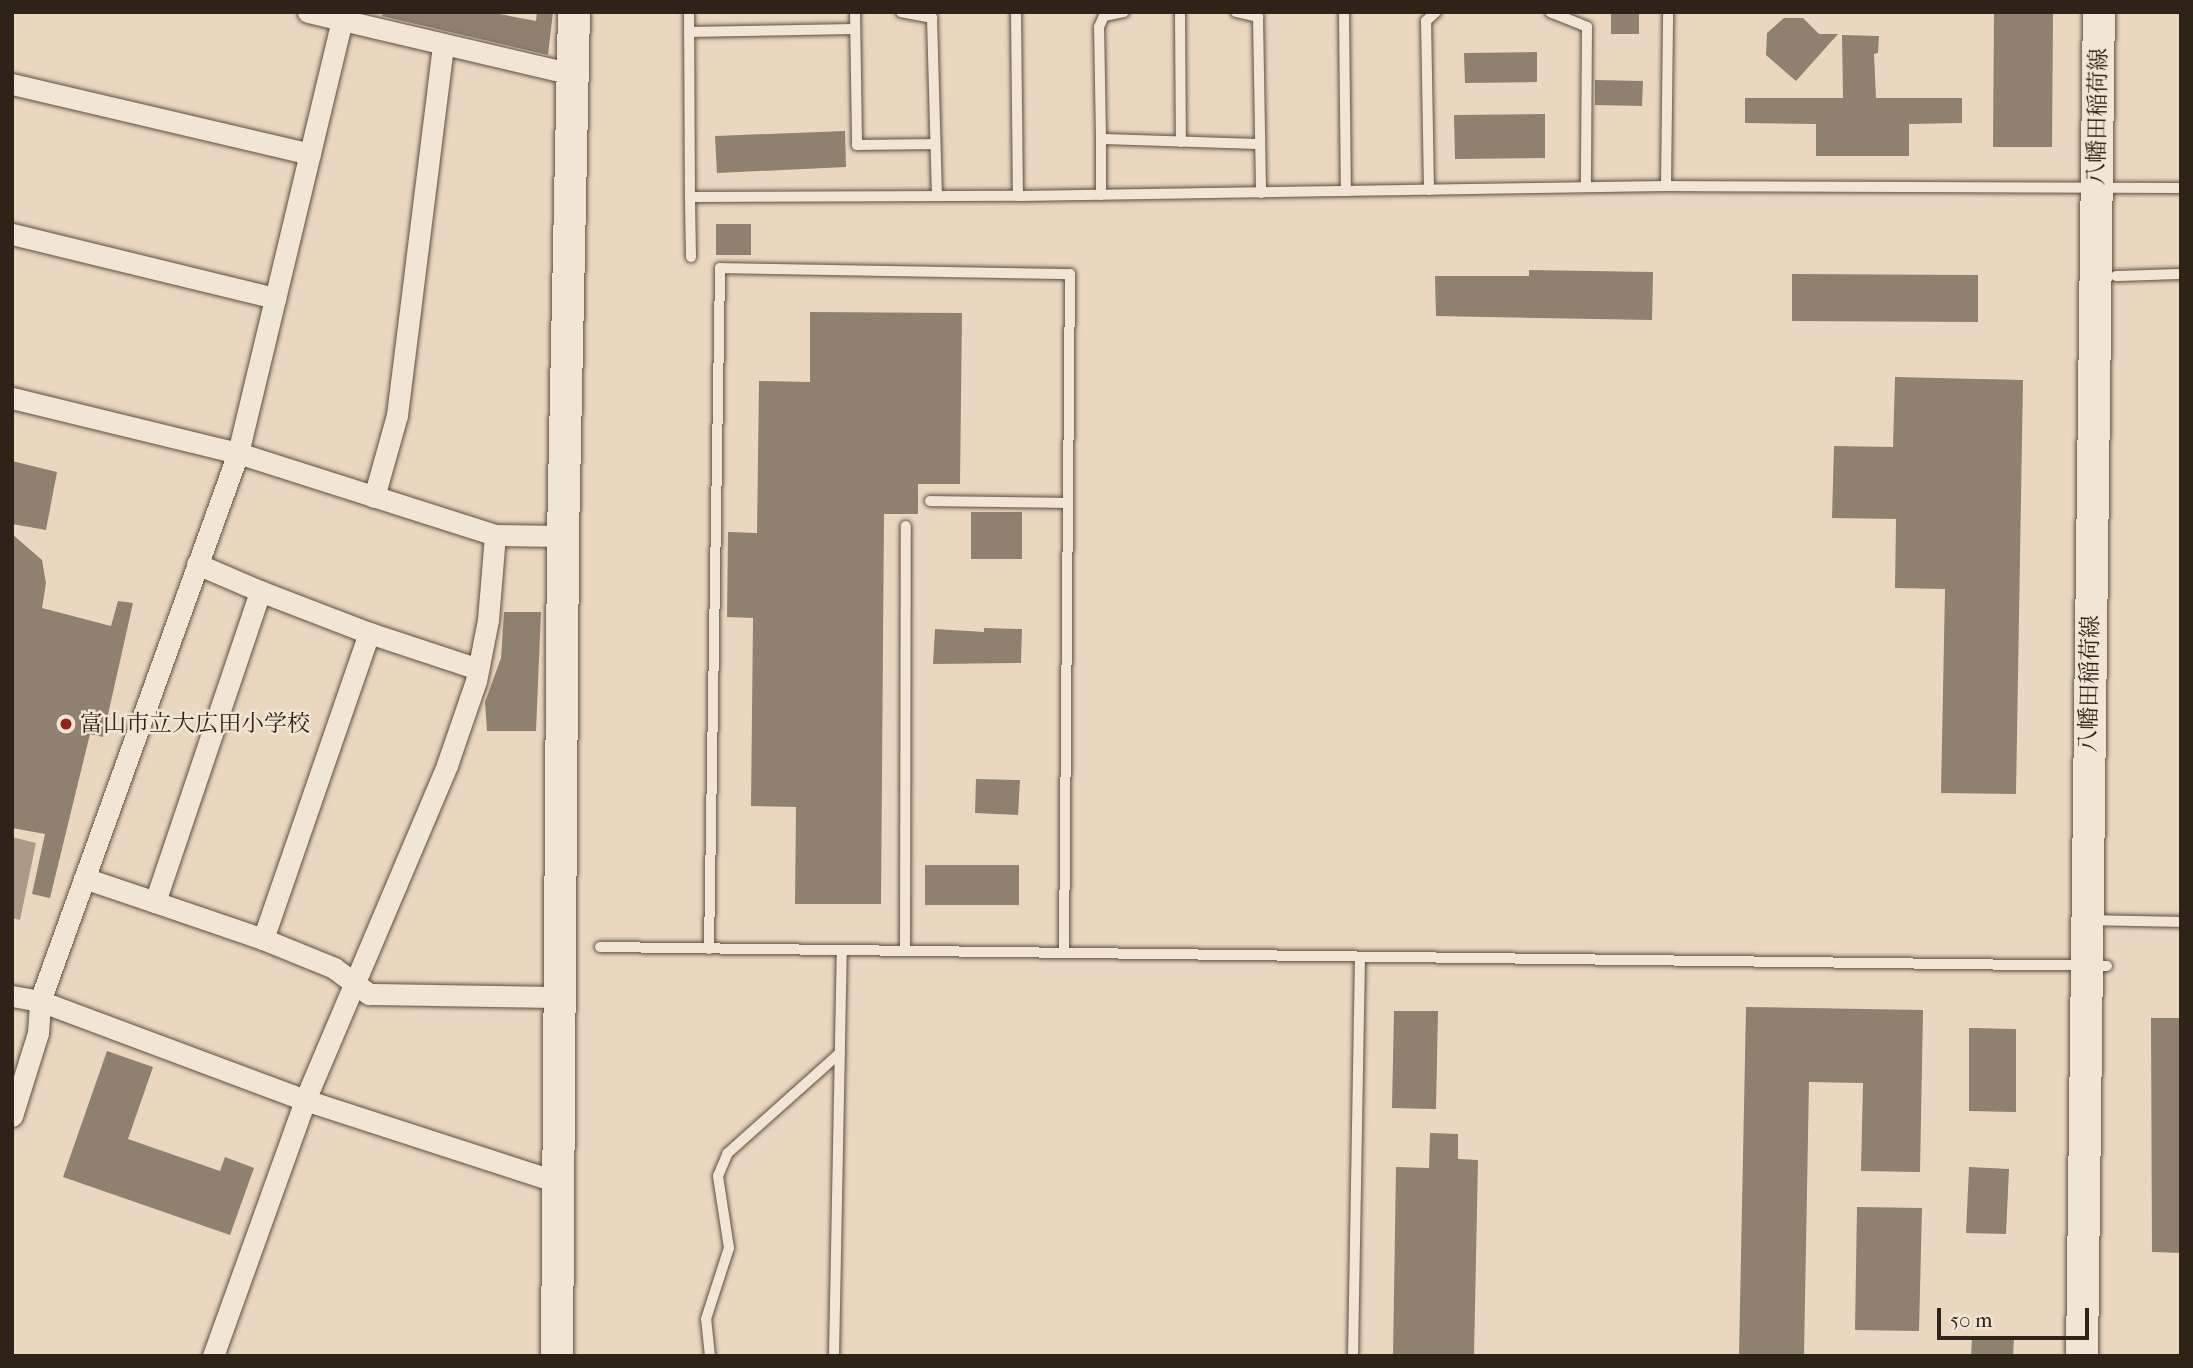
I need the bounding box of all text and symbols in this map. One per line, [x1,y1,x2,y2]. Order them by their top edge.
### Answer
street label: 八幡田稲荷線 [2083,48,2113,186]
street label: 八幡田稲荷線 [2075,615,2105,753]
place label: 富山市立大広田小学校 [80,710,310,738]
marker: 富山市立大広田小学校 [58,716,74,732]
scale bar [1941,1294,2093,1338]
text: 50 m [1950,1308,1993,1332]

